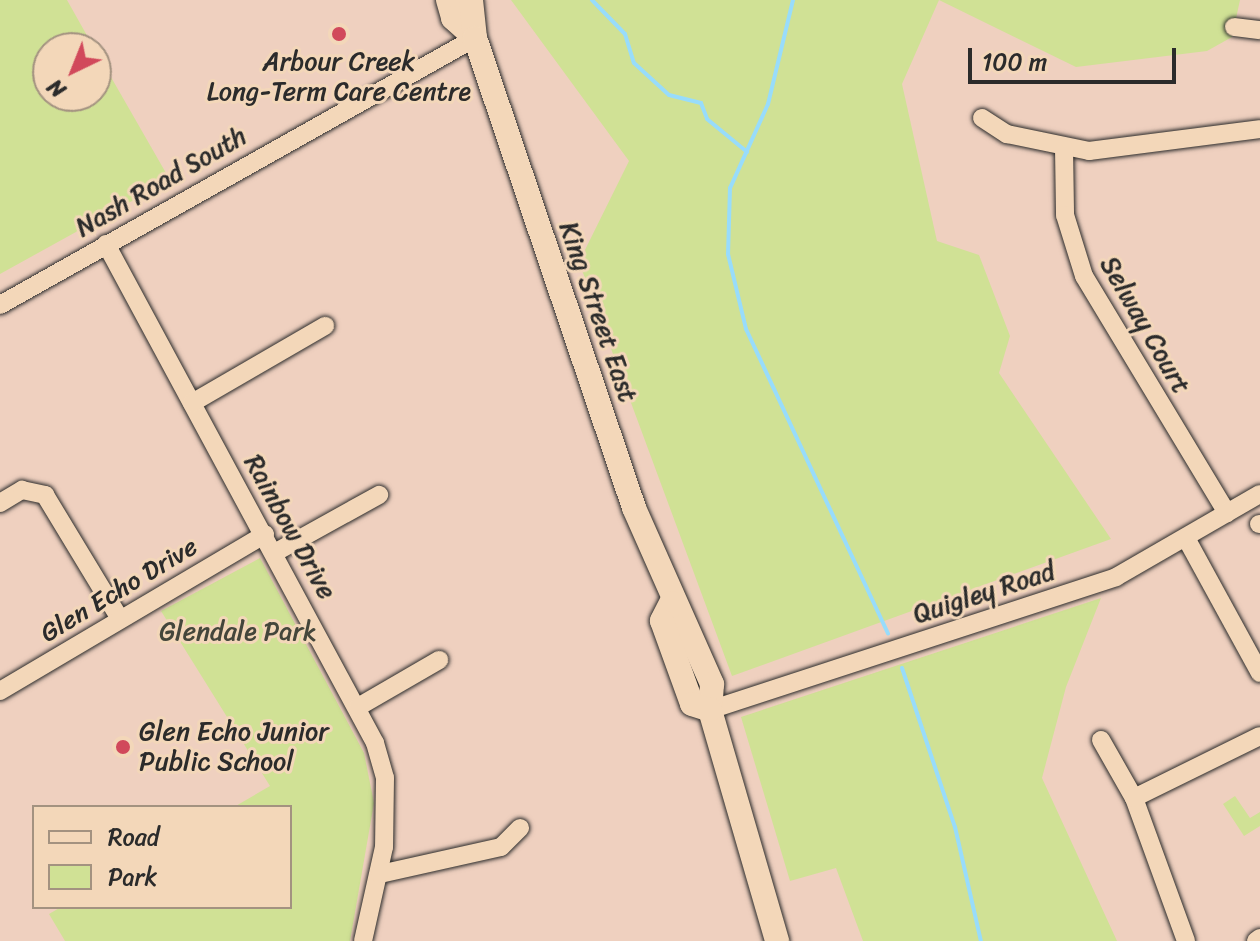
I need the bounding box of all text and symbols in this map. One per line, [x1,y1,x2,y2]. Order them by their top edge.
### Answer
marker: Arbour Creek Long-Term Care Centre [330,25,348,43]
north arrow [32,32,112,112]
scale bar [972,32,1180,82]
text: 100 m [982,41,1047,83]
place label: Arbour Creek Long-Term Care Centre [206,46,472,108]
text: N [38,69,76,108]
street label: Nash Road South [69,120,253,244]
street label: King Street East [552,217,644,407]
street label: Selway Court [1093,251,1197,399]
street label: Rainbow Drive [237,449,343,605]
street label: Glen Echo Drive [35,531,203,649]
street label: Quigley Road [909,555,1059,631]
park label: Glendale Park [159,616,317,648]
place label: Glen Echo Junior Public School [139,716,329,778]
marker: Glen Echo Junior Public School [114,738,132,756]
legend [32,805,292,909]
text: Road [108,816,159,858]
text: Park [108,856,157,898]

